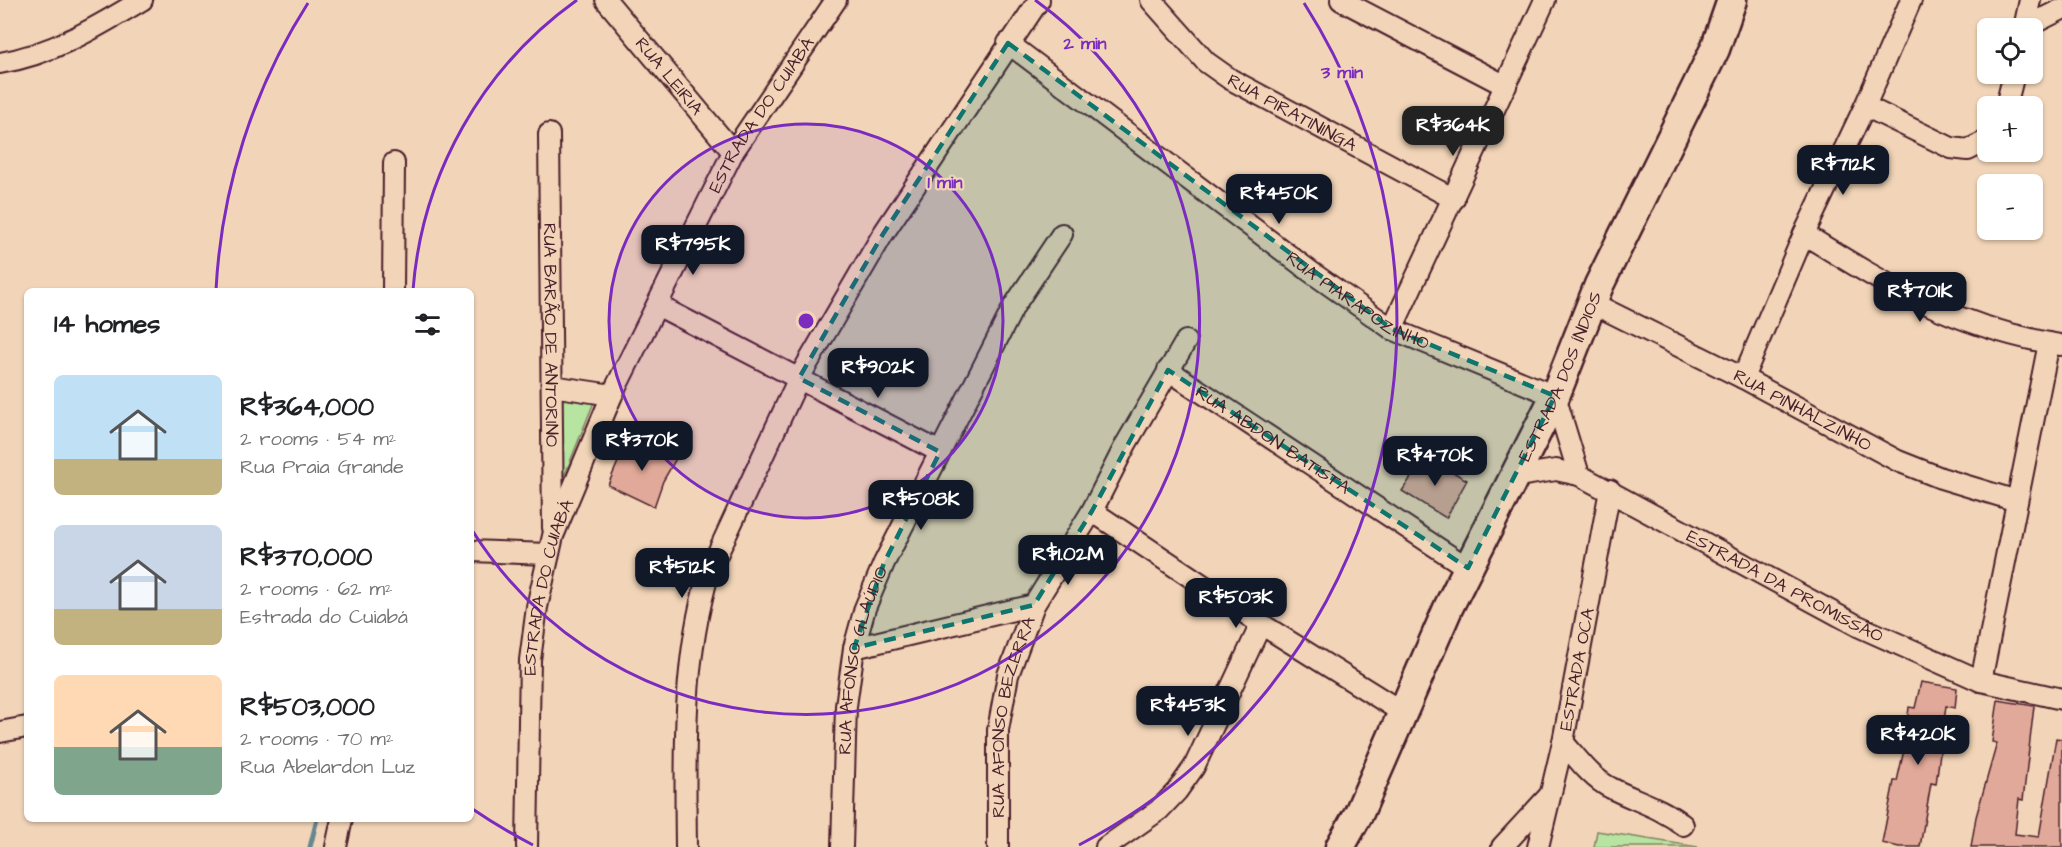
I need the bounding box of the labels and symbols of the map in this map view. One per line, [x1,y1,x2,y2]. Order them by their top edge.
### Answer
street label: ESTRADA DO CUIABÁ [702,31,820,197]
text: 2 min [1062,31,1107,56]
street label: RUA LEIRIA [630,32,710,121]
text: 3 min [1320,60,1363,85]
street label: RUA PIRATININGA [1223,67,1362,158]
pin: R$364K [1404,106,1502,157]
pin: R$712K [1794,145,1892,196]
text: 1 min [927,170,963,195]
pin: R$450K [1230,174,1328,225]
street label: RUA BARÃO DE ANTORINO [537,223,565,447]
pin: R$795K [644,225,742,276]
street label: RUA PIARAPOZINHO [1281,245,1433,356]
pin: R$701K [1871,272,1969,323]
street label: ESTRADA DOS ÍNDIOS [1512,288,1608,465]
centre of rings [796,311,816,331]
pin: R$902K [829,348,927,399]
street label: RUA PINHALZINHO [1729,363,1876,457]
street label: RUA ABDON BATISTA [1191,379,1356,500]
pin: R$370K [593,421,691,472]
pin: R$470K [1386,436,1484,487]
pin: R$508K [872,480,970,531]
street label: ESTRADA DO CUIABÁ [517,495,580,676]
street label: ESTRADA DA PROMISSÃO [1682,523,1887,648]
pin: R$1.02M [1013,535,1123,586]
pin: R$512K [633,548,731,599]
street label: RUA AFONSO GLAÚDIO [832,562,894,755]
pin: R$503K [1187,578,1285,629]
street label: ESTRADA OCA [1553,605,1600,733]
street label: RUA AFONSO BEZERRA [986,612,1041,818]
pin: R$453K [1139,686,1237,737]
pin: R$420K [1869,715,1967,766]

